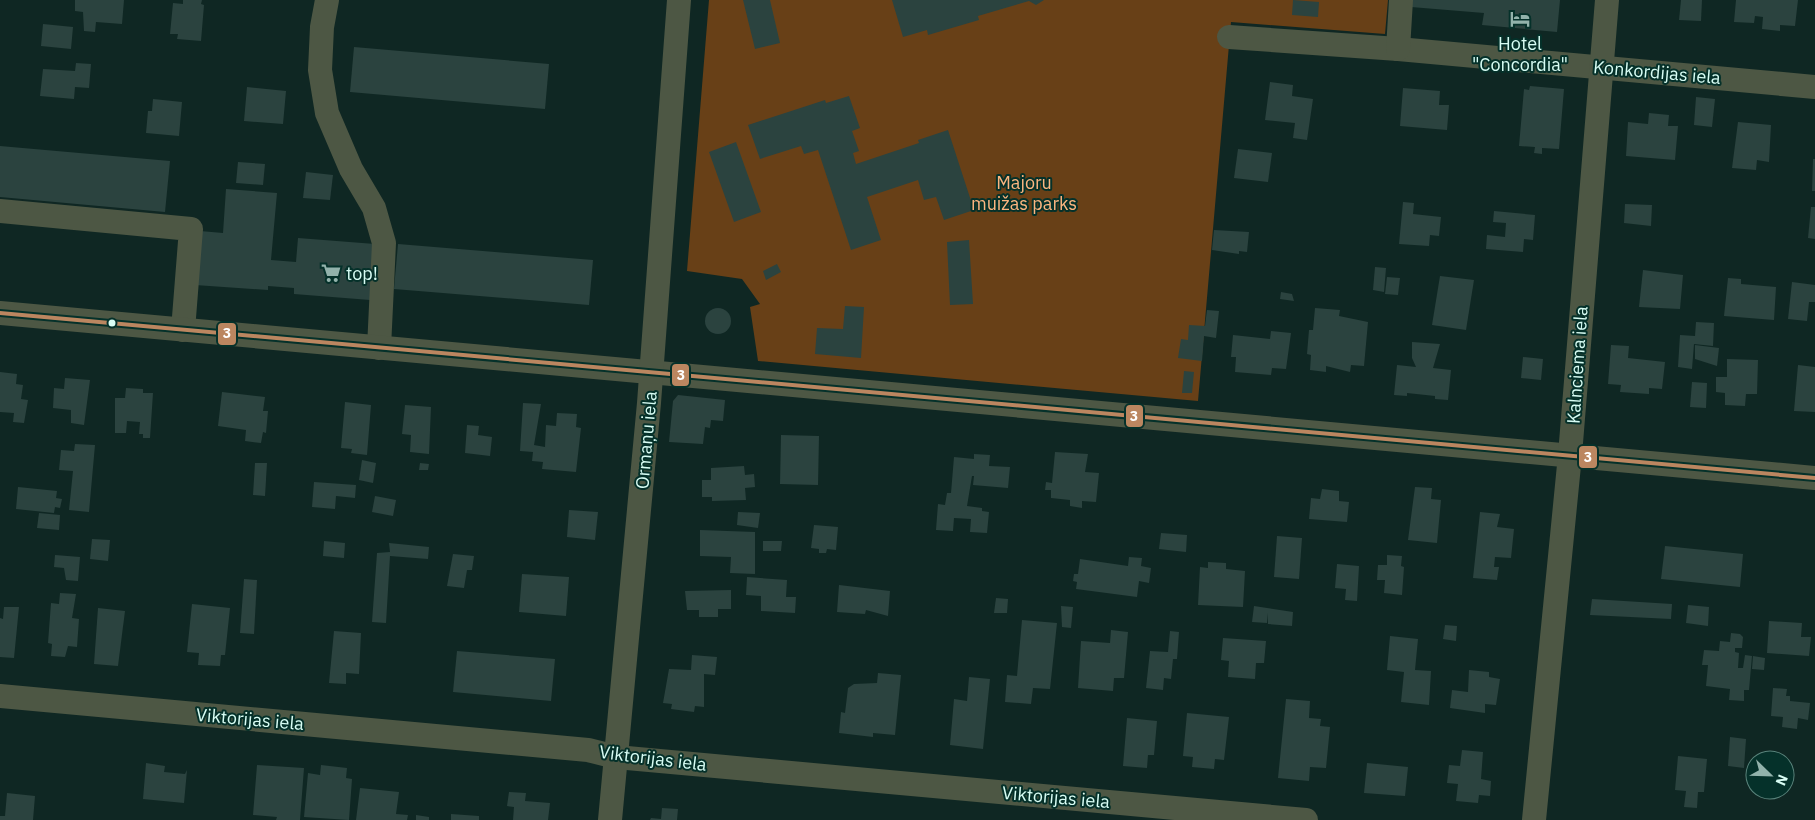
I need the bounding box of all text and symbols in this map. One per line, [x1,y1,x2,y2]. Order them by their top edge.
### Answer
hotel icon: Hotel "Concordia" [1509,8,1531,30]
place label: Hotel "Concordia" [1472,32,1568,76]
street label: Konkordijas iela [1592,55,1722,89]
park label: Majoru muižas parks [971,171,1077,215]
supermarket icon: top! [320,262,342,284]
place label: top! [346,262,378,285]
street label: Kalnciema iela [1561,305,1593,425]
unlabelled marker [107,318,117,328]
line badge: 3 [217,322,237,346]
text: 3 [223,324,231,342]
line badge: 3 [671,363,690,387]
text: 3 [677,366,685,384]
street label: Ormaņu iela [630,390,662,490]
line badge: 3 [1125,404,1144,428]
text: 3 [1130,407,1138,425]
line badge: 3 [1578,445,1598,469]
text: 3 [1584,448,1592,466]
street label: Viktorijas iela [195,703,305,735]
street label: Viktorijas iela [598,740,708,776]
north arrow [1745,750,1795,800]
text: N [1772,772,1792,788]
street label: Viktorijas iela [1001,781,1111,813]

